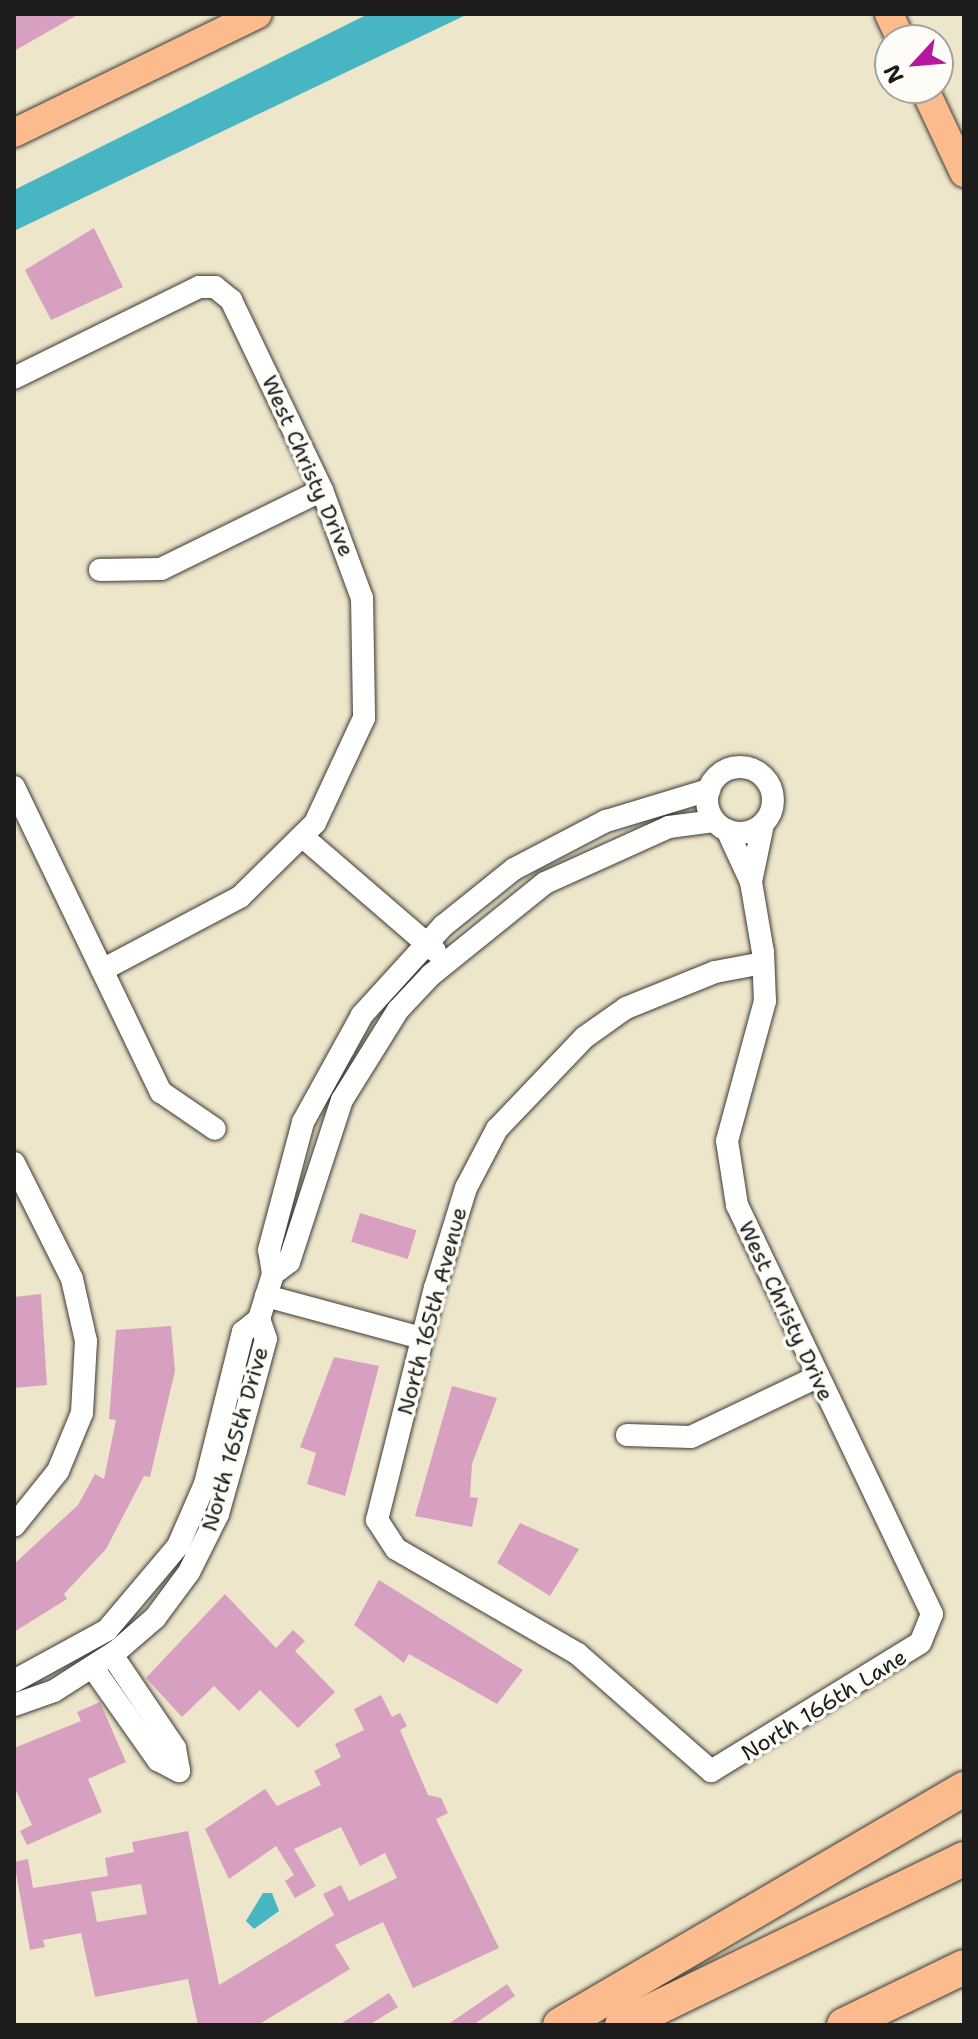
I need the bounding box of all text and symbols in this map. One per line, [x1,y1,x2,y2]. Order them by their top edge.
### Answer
north arrow [874,24,954,104]
text: N [877,60,911,88]
street label: West Christy Drive [256,371,360,561]
street label: North 165th Avenue [392,1204,472,1418]
street label: West Christy Drive [733,1217,839,1405]
street label: North 165th Drive [196,1344,274,1534]
street label: North 166th Lane [736,1643,912,1767]

